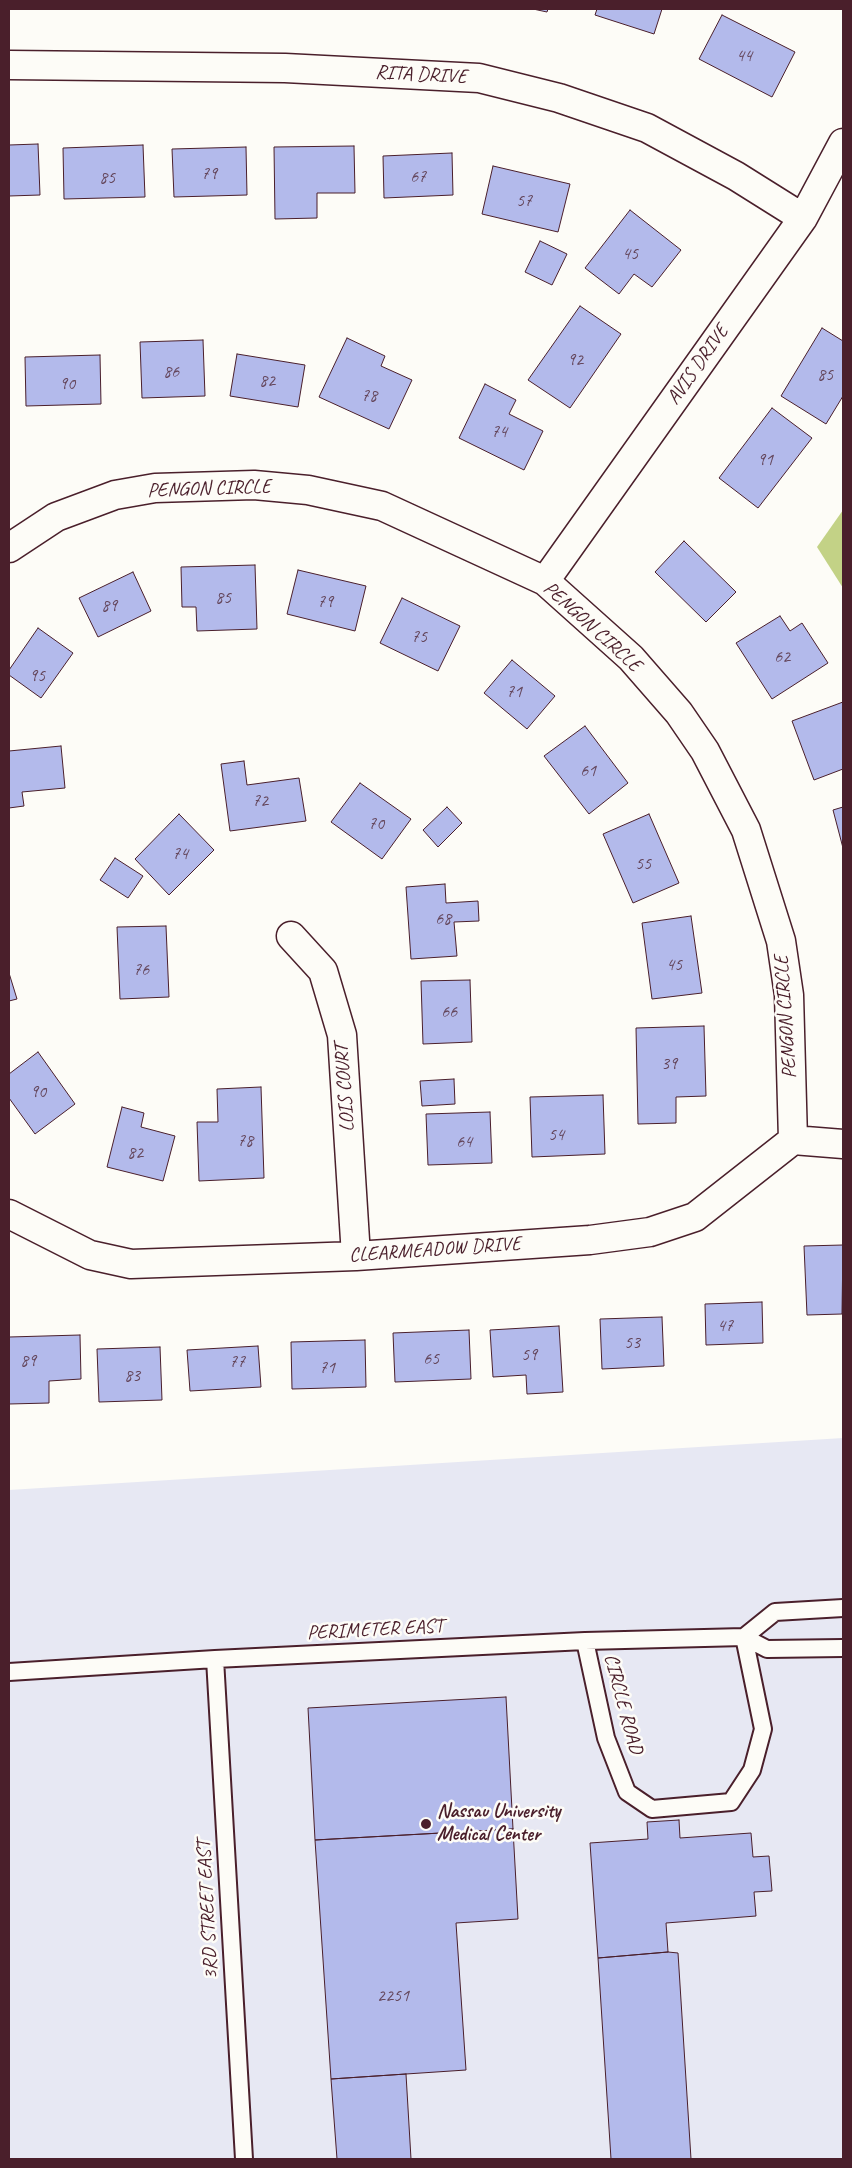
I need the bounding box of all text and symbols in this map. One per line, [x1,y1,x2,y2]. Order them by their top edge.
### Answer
house number: 44 [736,45,752,67]
street label: RITA DRIVE [375,61,467,89]
house number: 79 [201,163,217,185]
house number: 67 [410,166,426,188]
house number: 85 [99,167,115,189]
house number: 57 [516,190,532,212]
house number: 45 [622,243,638,265]
street label: AVIS DRIVE [662,321,734,409]
house number: 92 [567,349,583,371]
house number: 86 [163,361,179,383]
house number: 85 [817,364,833,386]
house number: 82 [259,370,275,392]
house number: 90 [59,373,75,395]
house number: 78 [361,385,377,407]
house number: 74 [491,421,507,443]
house number: 91 [757,449,773,471]
street label: PENGON CIRCLE [147,475,271,503]
street label: PENGON CIRCLE [538,577,646,677]
house number: 85 [215,587,231,609]
house number: 79 [317,591,333,613]
house number: 89 [101,595,117,617]
house number: 75 [411,626,427,648]
house number: 62 [774,646,790,668]
house number: 95 [29,665,45,687]
house number: 71 [506,681,522,703]
house number: 61 [580,760,596,782]
house number: 72 [252,790,268,812]
house number: 70 [368,813,384,835]
house number: 74 [172,843,188,865]
house number: 55 [635,853,651,875]
house number: 68 [435,908,451,930]
house number: 45 [666,954,682,976]
street label: PENGON CIRCLE [770,955,802,1079]
house number: 76 [133,959,149,981]
house number: 66 [441,1001,457,1023]
street label: LOIS COURT [330,1043,360,1133]
house number: 39 [661,1053,677,1075]
house number: 90 [30,1081,46,1103]
house number: 54 [548,1124,564,1146]
house number: 78 [237,1130,253,1152]
house number: 64 [456,1131,472,1153]
house number: 82 [127,1142,143,1164]
street label: CLEARMEADOW DRIVE [348,1232,522,1268]
house number: 47 [717,1315,733,1337]
house number: 53 [624,1332,640,1354]
house number: 59 [521,1344,537,1366]
house number: 65 [423,1348,439,1370]
house number: 89 [20,1350,36,1372]
house number: 77 [229,1351,245,1373]
house number: 71 [319,1357,335,1379]
house number: 83 [124,1365,140,1387]
street label: PERIMETER EAST [306,1614,444,1646]
street label: CIRCLE ROAD [598,1651,648,1757]
place label: Nassau University Medical Center [437,1800,560,1847]
marker: Nassau University Medical Center [419,1817,433,1831]
street label: 3RD STREET EAST [192,1840,224,1980]
house number: 2251 [377,1985,409,2007]

